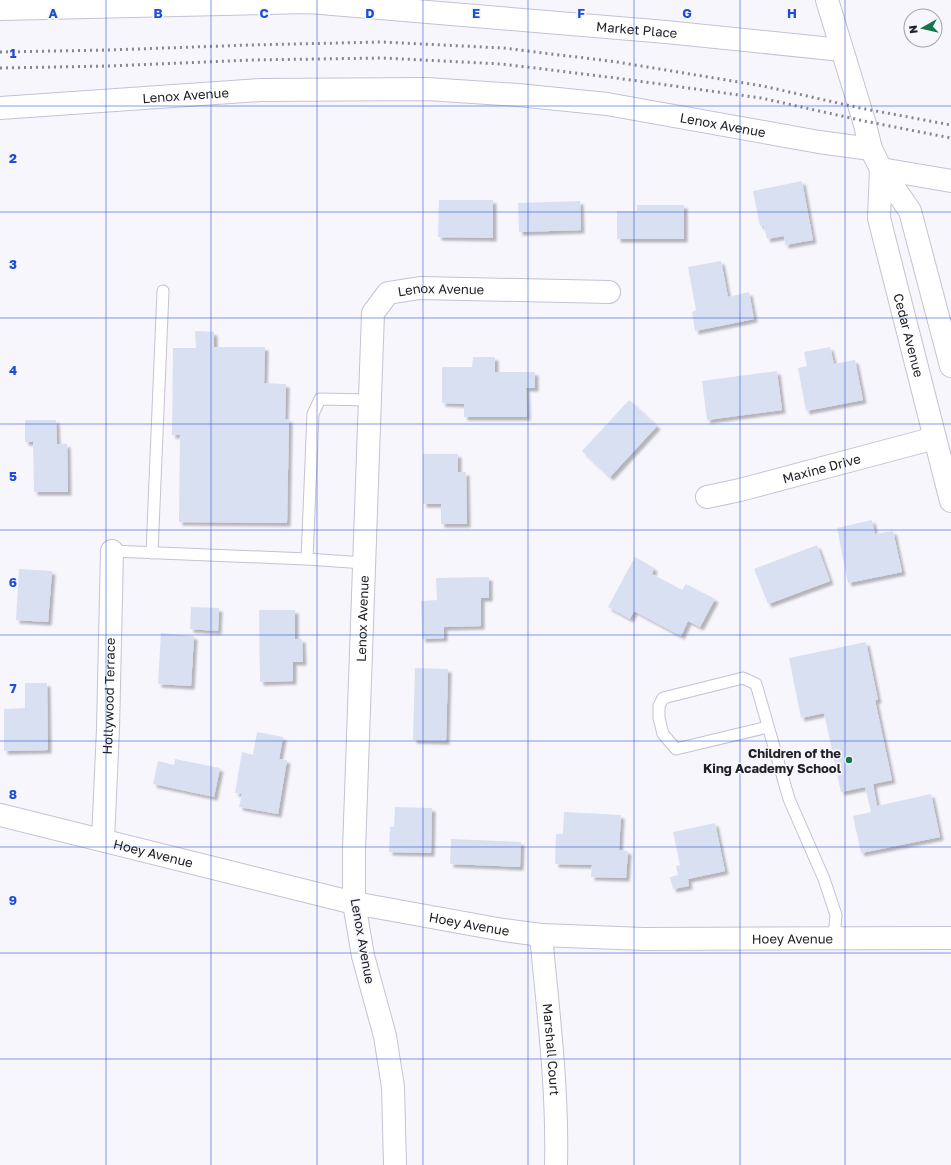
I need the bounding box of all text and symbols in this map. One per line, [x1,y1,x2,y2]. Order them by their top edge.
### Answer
text: A [48,5,58,21]
text: B [153,5,163,21]
text: C [259,5,269,21]
text: D [365,5,375,21]
text: E [472,5,480,21]
text: F [577,5,585,21]
text: G [682,5,692,21]
text: H [787,5,797,21]
north arrow [903,8,943,48]
street label: Market Place [596,18,678,41]
text: N [906,24,920,35]
text: 1 [10,45,17,61]
street label: Lenox Avenue [142,84,229,106]
street label: Lenox Avenue [679,109,767,140]
text: 2 [9,150,17,166]
text: 3 [9,256,17,272]
street label: Lenox Avenue [397,280,484,299]
street label: Cedar Avenue [890,292,927,379]
text: 4 [9,362,17,378]
street label: Maxine Drive [781,450,862,486]
text: 5 [9,468,17,484]
text: 6 [9,574,17,590]
street label: Lenox Avenue [353,575,372,662]
street label: Hollywood Terrace [99,637,118,755]
text: 7 [9,680,17,696]
place label: Children of the King Academy School [703,745,842,776]
marker: Children of the King Academy School [844,755,854,765]
text: 8 [9,786,17,802]
street label: Hoey Avenue [112,836,195,871]
text: 9 [9,892,17,908]
street label: Lenox Avenue [348,897,378,985]
street label: Hoey Avenue [428,909,511,939]
street label: Hoey Avenue [752,930,833,947]
street label: Marshall Court [540,1003,563,1096]

